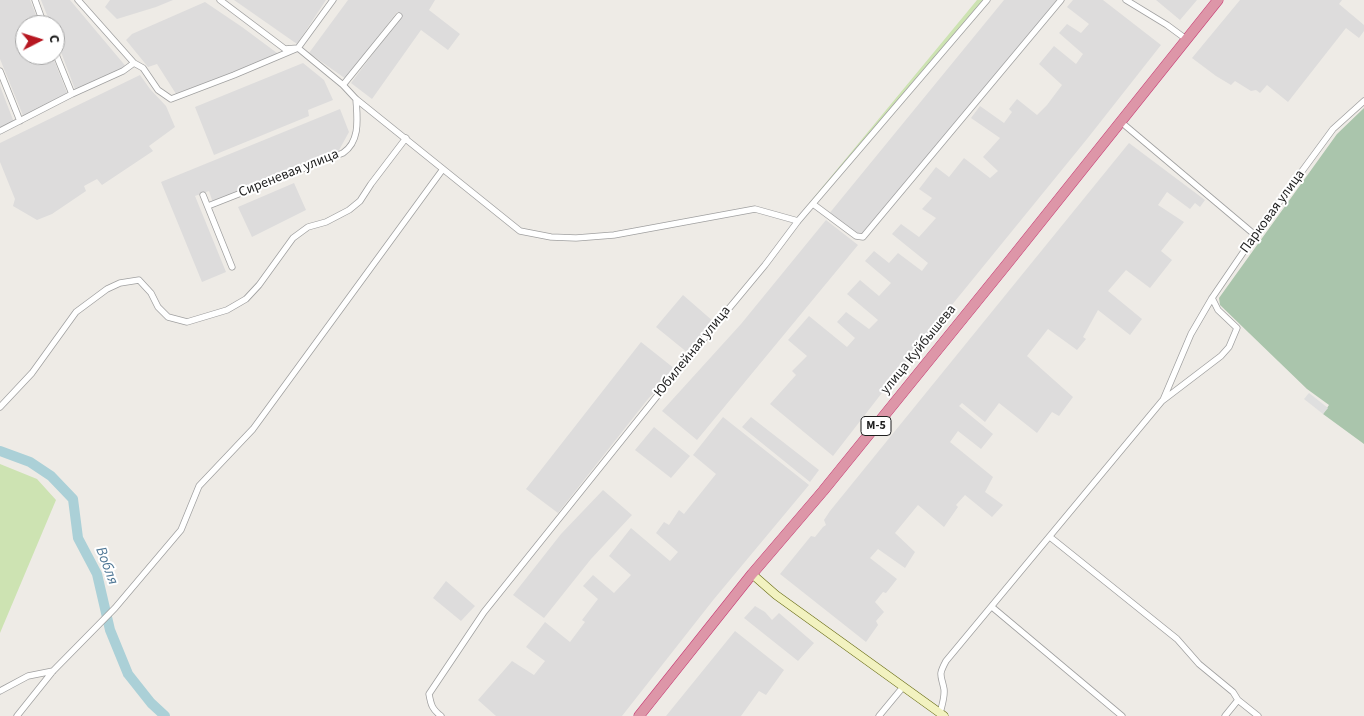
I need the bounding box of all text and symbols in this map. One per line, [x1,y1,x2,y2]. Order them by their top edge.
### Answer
north arrow [15,15,65,65]
text: С [44,34,64,44]
street label: Сиреневая улица [237,146,341,202]
street label: Парковая улица [1237,167,1309,257]
street label: улица Куйбышева [878,302,960,398]
street label: Юбилейная улица [651,303,735,401]
road number: М-5 [861,416,891,436]
water label: Вобля [91,545,121,587]

